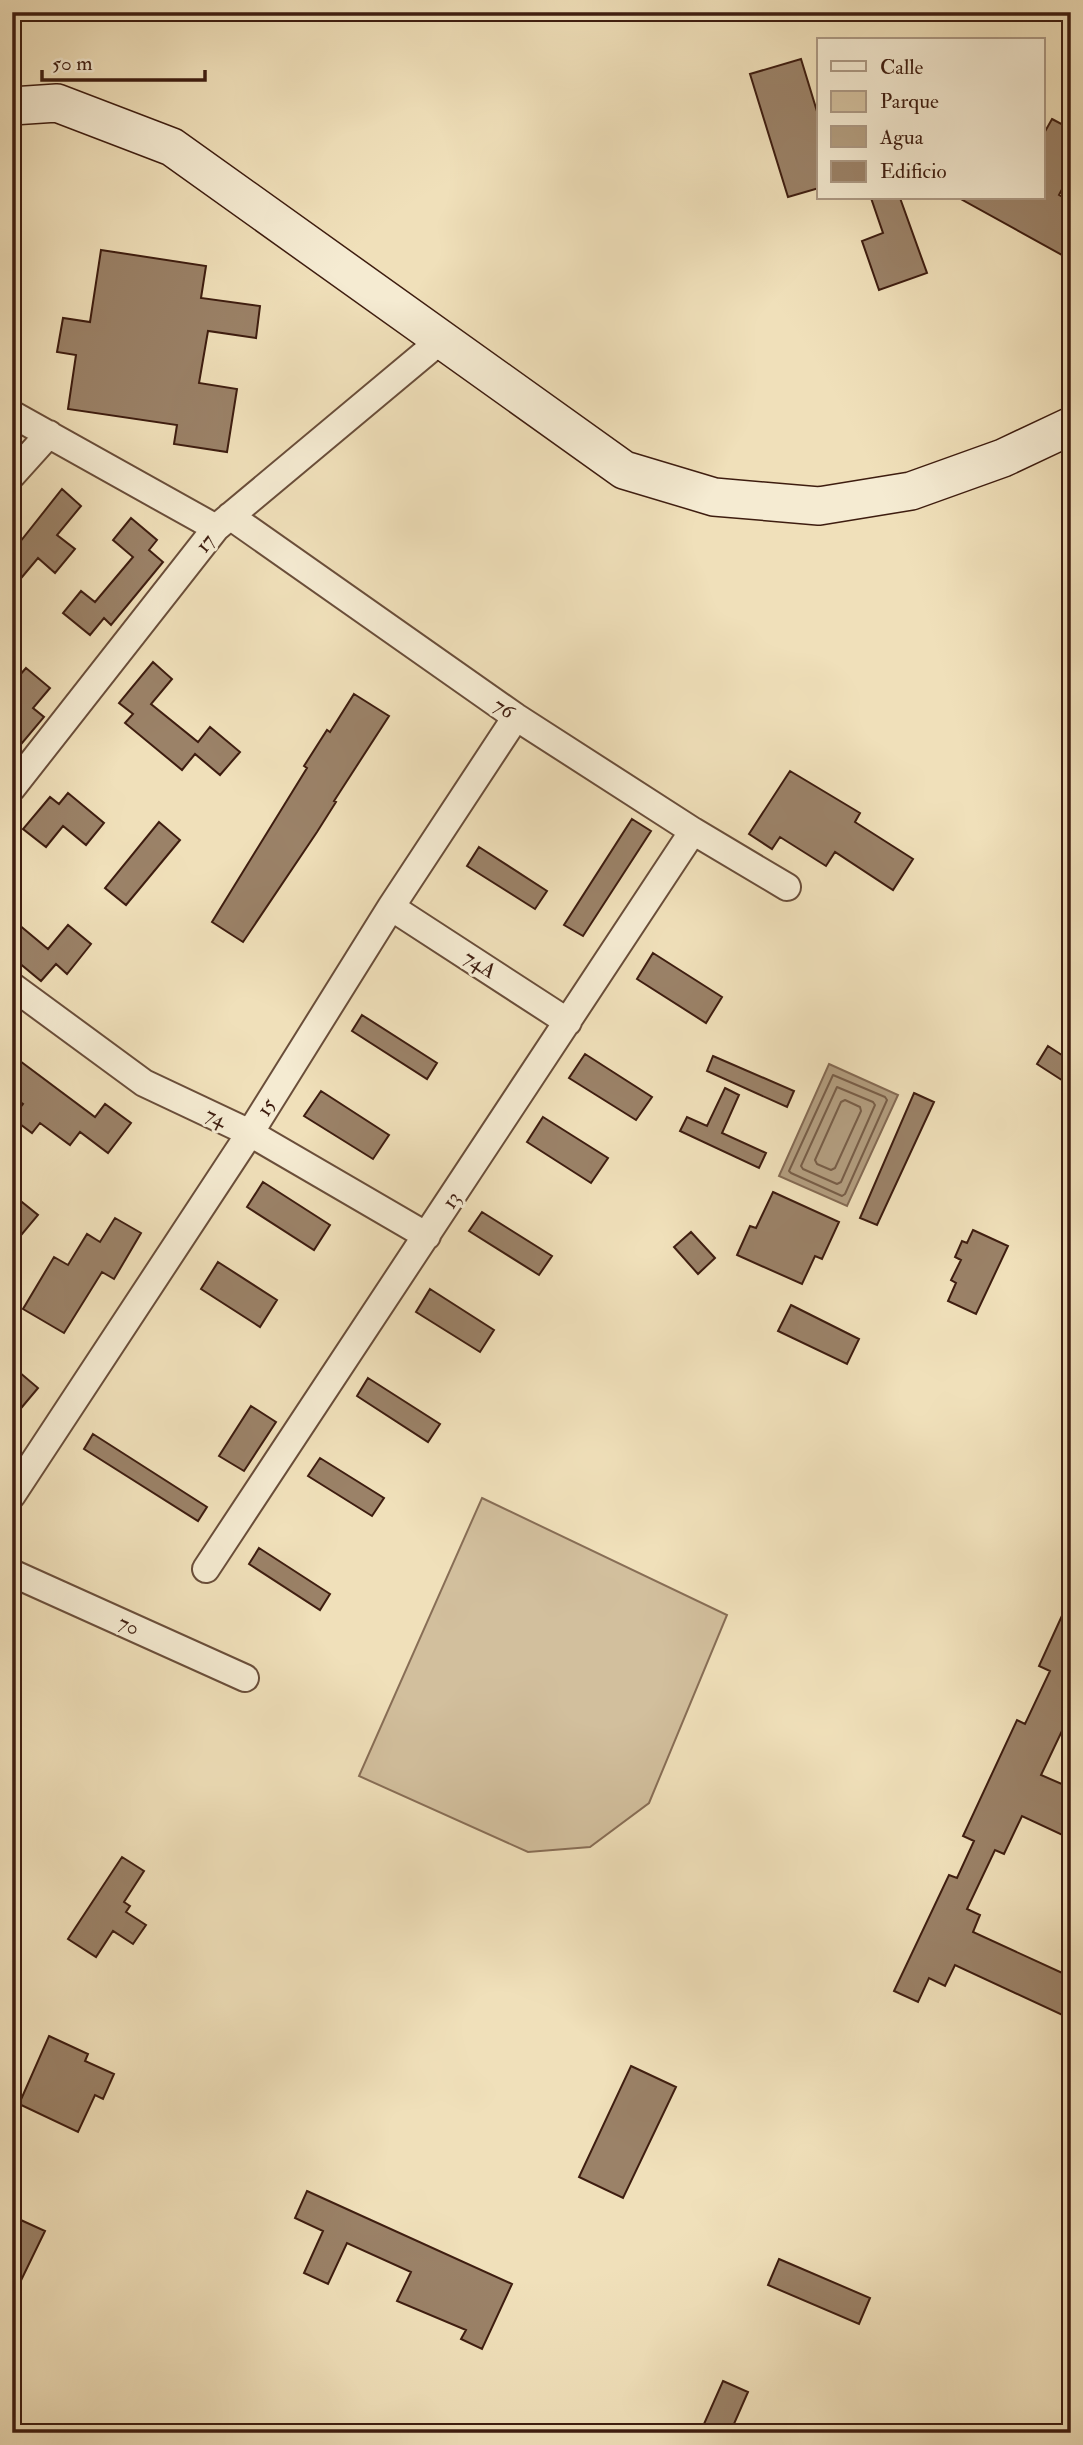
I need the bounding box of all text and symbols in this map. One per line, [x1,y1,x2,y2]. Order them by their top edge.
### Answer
scale bar [42,38,205,82]
legend [817,38,1044,200]
text: 50 m [52,50,93,77]
text: Calle [880,54,924,81]
text: Parque [880,88,939,115]
text: Agua [879,124,924,151]
text: Edificio [880,158,947,185]
street label: 17 [189,528,222,558]
street label: 76 [488,692,521,726]
street label: 74A [458,944,501,985]
street label: 15 [251,1092,283,1121]
street label: 74 [201,1101,232,1135]
street label: 13 [436,1186,467,1214]
street label: 70 [114,1609,144,1642]

